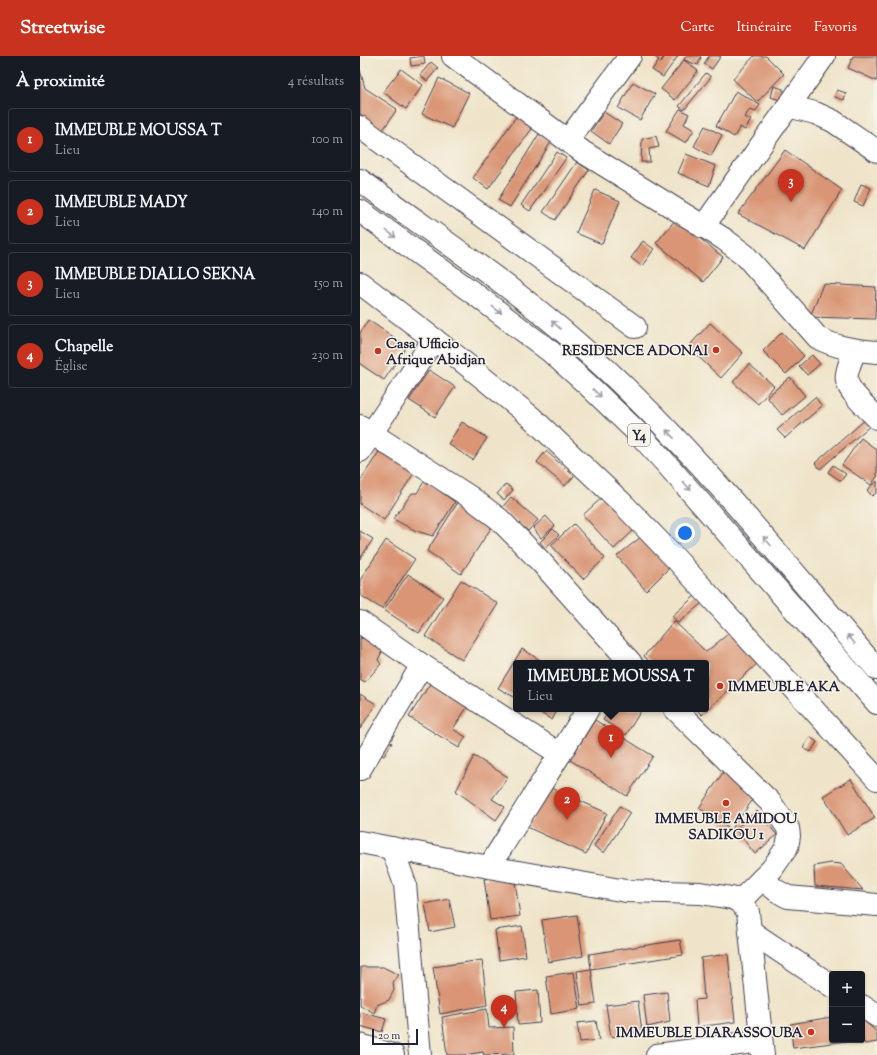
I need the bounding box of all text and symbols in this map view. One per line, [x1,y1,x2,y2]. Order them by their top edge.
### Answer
text: Streetwise [20,15,105,42]
text: Carte [681,18,714,38]
text: Itinéraire [736,18,792,38]
text: Favoris [814,18,857,38]
text: À proximité [16,70,105,94]
text: 4 résultats [288,73,344,91]
text: IMMEUBLE MOUSSA T [55,121,221,142]
text: 1 [28,131,32,149]
text: 100 m [311,131,343,149]
text: Lieu [55,142,80,160]
pin: 3 [778,169,804,202]
text: IMMEUBLE MADY [55,193,188,214]
text: 2 [27,203,33,221]
text: 140 m [312,203,343,221]
text: Lieu [55,214,80,232]
one-way arrow [386,230,397,238]
text: IMMEUBLE DIALLO SEKNA [55,265,255,286]
text: 3 [27,275,33,293]
text: 150 m [314,275,343,293]
text: Lieu [55,286,80,304]
one-way arrow [491,306,502,314]
one-way arrow [551,321,561,330]
place label: Casa Ufficio Afrique Abidjan [386,335,487,371]
text: Chapelle [55,337,113,358]
place label: RESIDENCE ADONAI [562,342,708,362]
marker: RESIDENCE ADONAI [711,345,721,355]
marker: Casa Ufficio Afrique Abidjan [373,346,383,356]
text: 4 [27,347,33,365]
text: 230 m [311,347,343,365]
text: Église [55,358,88,376]
one-way arrow [591,388,601,397]
road number: Y4 [628,424,650,446]
one-way arrow [666,429,675,439]
one-way arrow [683,481,692,491]
your location [675,523,695,543]
one-way arrow [762,536,771,546]
one-way arrow [847,634,856,645]
popup [513,660,709,712]
text: IMMEUBLE MOUSSA T [528,667,694,688]
place label: IMMEUBLE AKA [728,678,840,698]
marker: IMMEUBLE AKA [715,681,725,691]
text: Lieu [528,688,553,706]
pin: 1 [598,725,624,758]
pin: 2 [554,787,580,820]
marker: IMMEUBLE AMIDOU SADIKOU 1 [721,798,731,808]
place label: IMMEUBLE AMIDOU SADIKOU 1 [655,810,798,846]
map controls [829,971,865,1043]
button: + [829,971,865,1007]
pin: 4 [491,995,517,1028]
button: − [829,1007,865,1043]
place label: IMMEUBLE DIARASSOUBA [616,1024,804,1044]
scale bar [372,1027,418,1046]
marker: IMMEUBLE DIARASSOUBA [806,1027,816,1037]
text: 20 m [378,1028,400,1044]

